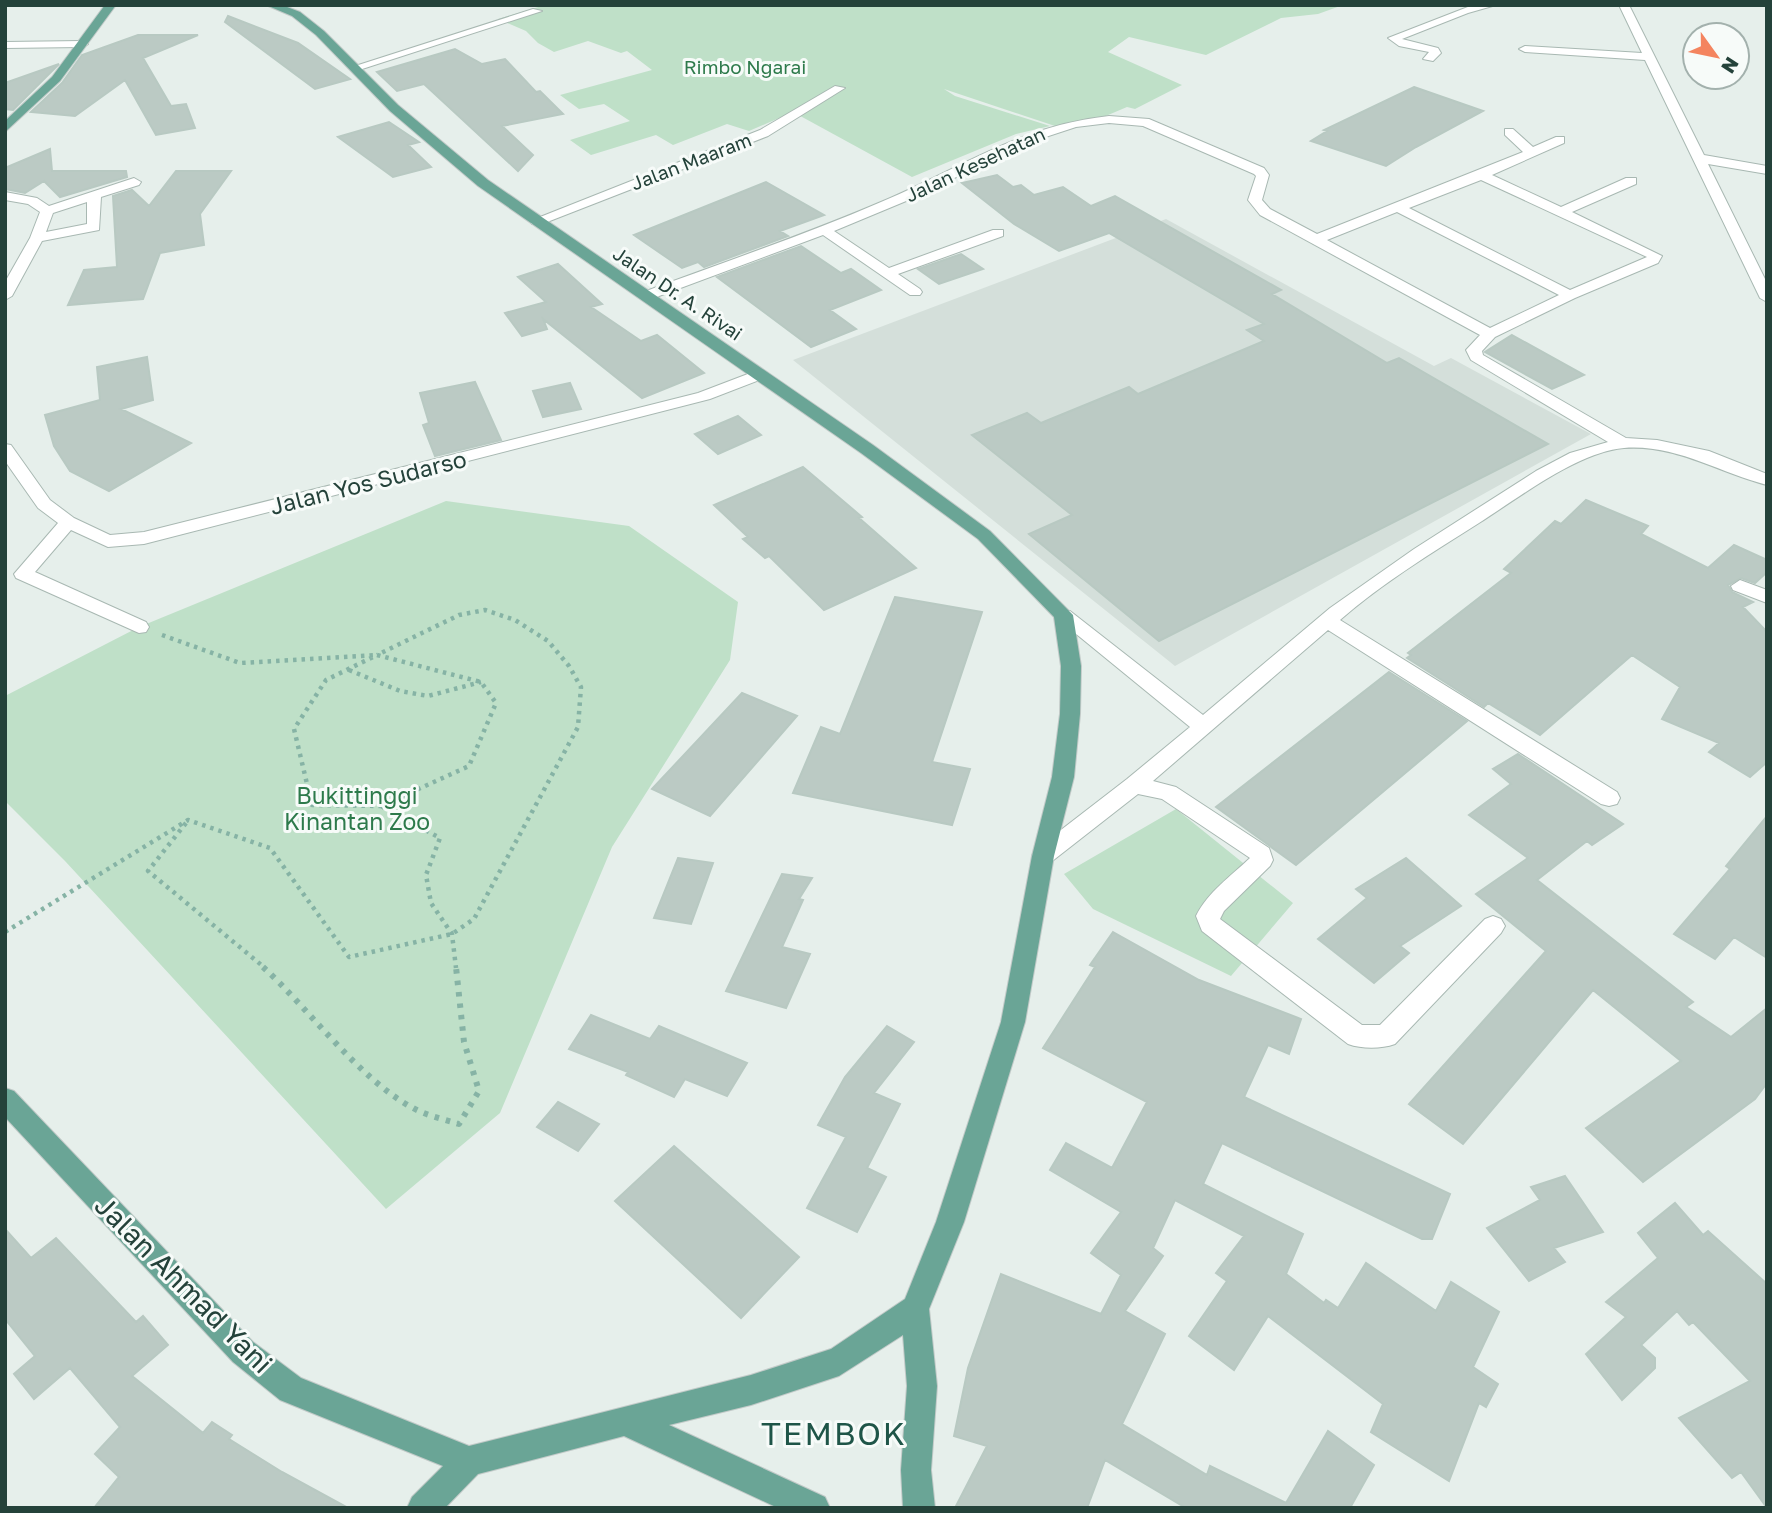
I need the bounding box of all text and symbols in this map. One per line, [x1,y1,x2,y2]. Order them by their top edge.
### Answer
north arrow [1681,21,1751,91]
text: N [1717,53,1744,78]
park label: Rimbo Ngarai [684,55,806,78]
street label: Jalan Kesehatan [901,122,1049,206]
street label: Jalan Maaram [628,127,754,195]
street label: Jalan Dr. A. Rivai [609,241,747,345]
street label: Jalan Yos Sudarso [267,444,469,520]
park label: Bukittinggi Kinantan Zoo [284,781,430,835]
street label: Jalan Ahmad Yani [88,1188,280,1380]
district label: TEMBOK [761,1414,907,1452]

